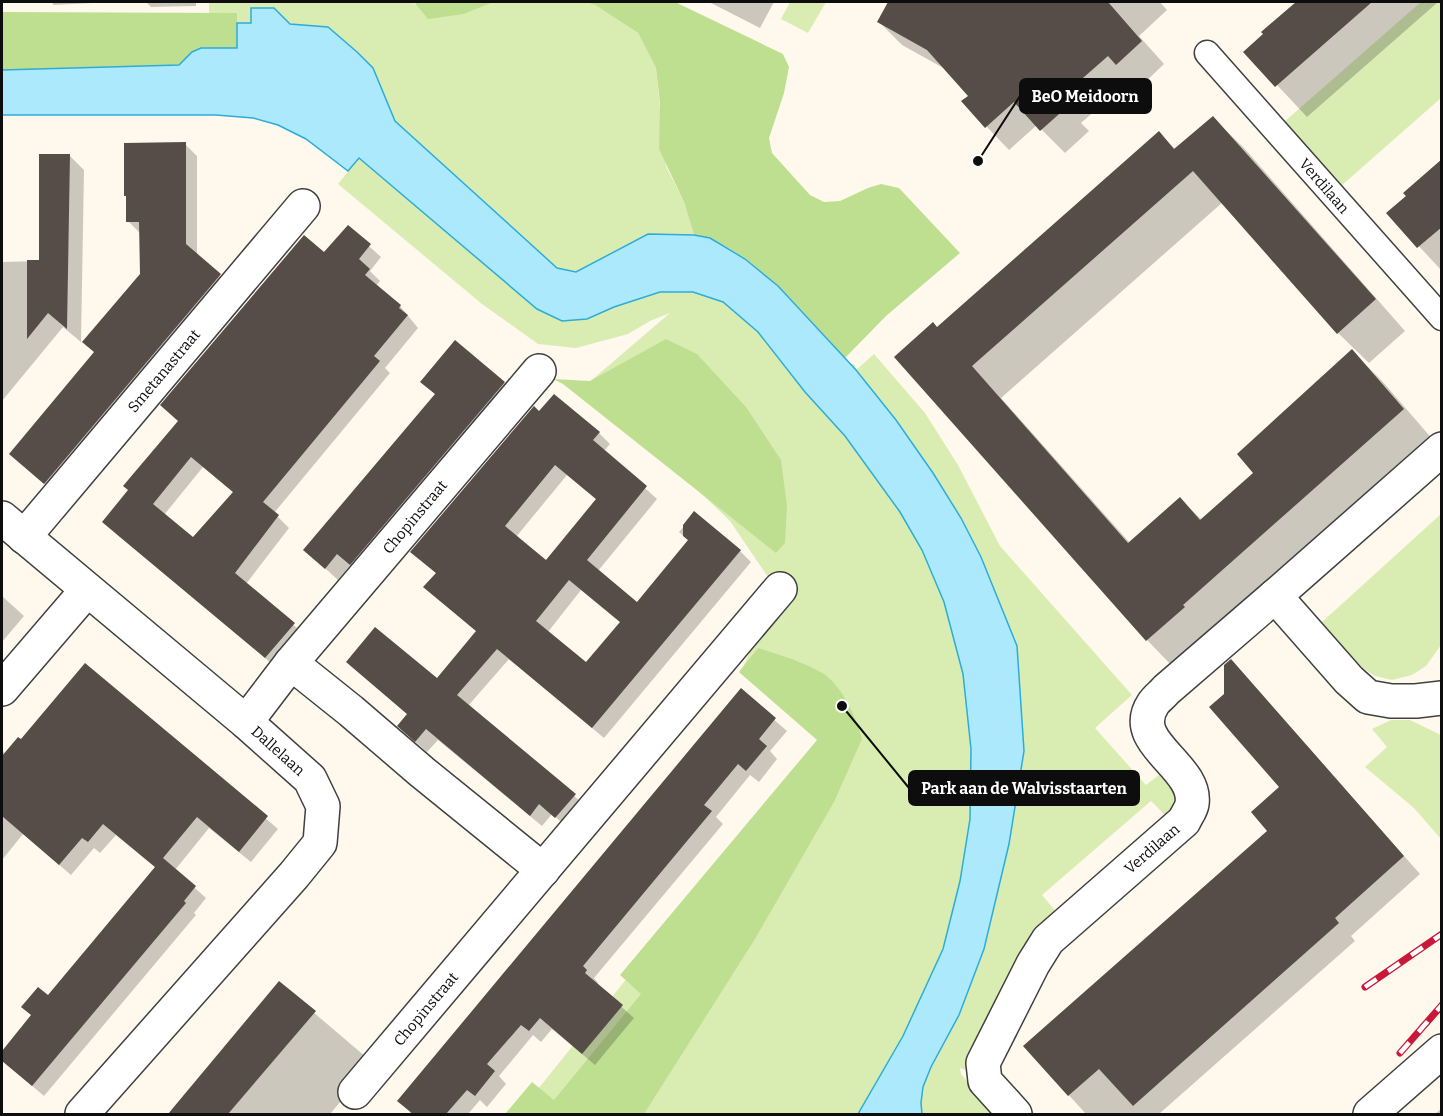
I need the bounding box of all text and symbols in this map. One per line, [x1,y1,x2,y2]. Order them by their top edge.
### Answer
callout: BeO Meidoorn [1020,79,1151,113]
text: BeO Meidoorn [1031,87,1139,106]
street label: Verdilaan [1295,155,1353,218]
street label: Smetanastraat [124,325,204,416]
street label: Chopinstraat [379,476,451,558]
street label: Dallelaan [248,722,309,780]
callout: Park aan de Walvisstaarten [909,771,1139,805]
text: Park aan de Walvisstaarten [921,779,1128,798]
street label: Verdilaan [1121,820,1184,878]
street label: Chopinstraat [390,968,462,1050]

